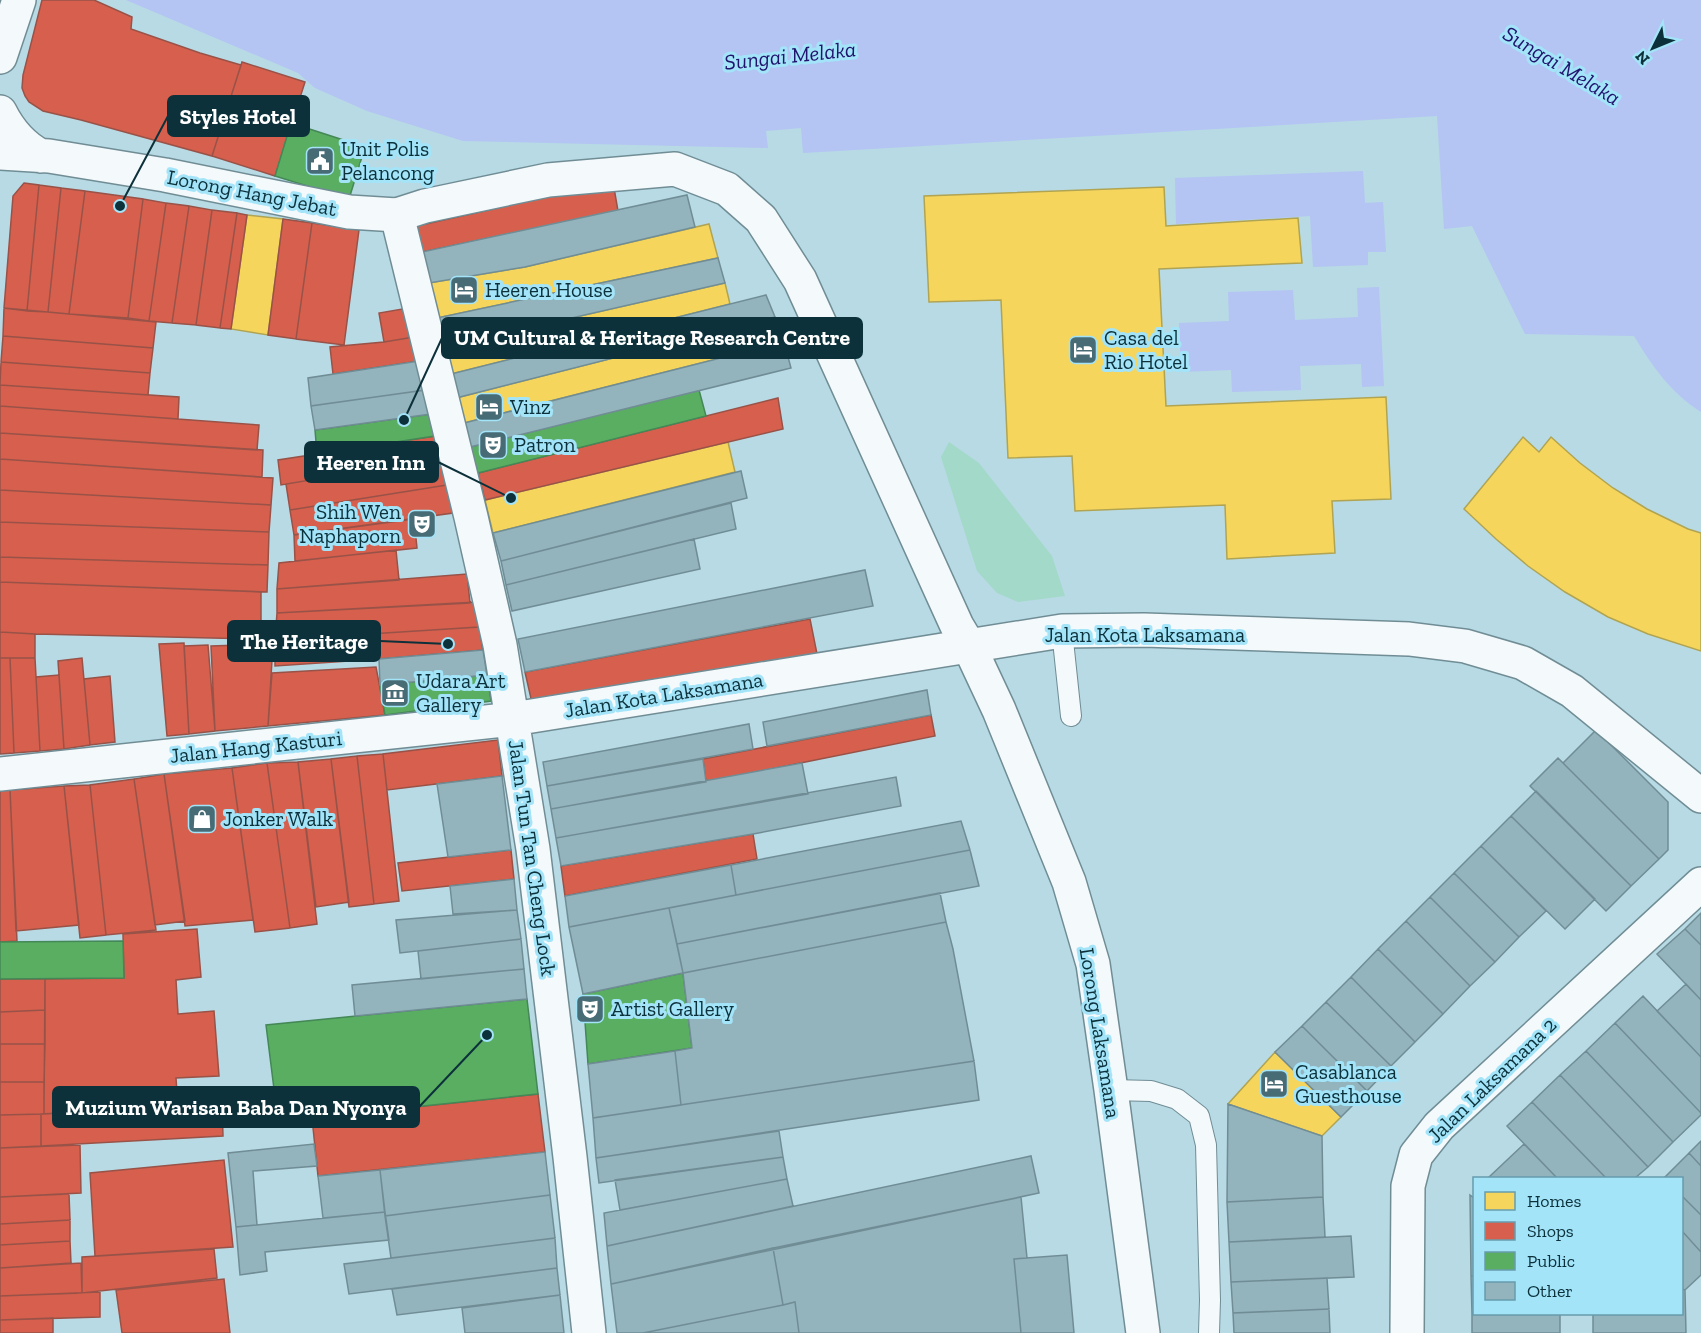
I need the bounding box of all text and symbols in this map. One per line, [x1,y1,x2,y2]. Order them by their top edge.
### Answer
north arrow [1623,18,1683,78]
water label: Sungai Melaka [1498,20,1625,111]
water label: Sungai Melaka [723,35,857,76]
text: N [1631,47,1653,69]
callout: Styles Hotel [168,96,309,136]
text: Styles Hotel [180,103,296,130]
place label: Unit Polis Pelancong [341,136,435,185]
public building icon: Unit Polis Pelancong [304,145,336,177]
street label: Lorong Hang Jebat [165,164,339,221]
hotel icon: Heeren House [448,274,480,306]
place label: Heeren House [485,277,613,302]
callout: UM Cultural & Heritage Research Centre [442,318,862,358]
text: UM Cultural & Heritage Research Centre [454,324,850,351]
place label: Casa del Rio Hotel [1104,325,1188,374]
hotel icon: Casa del Rio Hotel [1067,334,1099,366]
hotel icon: Vinz [473,391,505,423]
place label: Vinz [509,394,551,419]
theatre icon: Patron [477,429,509,461]
place label: Patron [514,432,576,457]
callout: Heeren Inn [305,442,438,482]
text: Heeren Inn [317,449,425,476]
place label: Shih Wen Naphaporn [299,499,401,548]
theatre icon: Shih Wen Naphaporn [406,508,438,540]
callout: The Heritage [228,621,380,661]
street label: Jalan Kota Laksamana [1045,622,1245,647]
text: The Heritage [240,628,368,655]
street label: Jalan Kota Laksamana [563,666,765,723]
place label: Udara Art Gallery [416,668,506,717]
museum icon: Udara Art Gallery [379,677,411,709]
street label: Jalan Hang Kasturi [169,725,343,768]
street label: Jalan Tun Tan Cheng Lock [504,738,561,978]
shop icon: Jonker Walk [186,803,218,835]
place label: Jonker Walk [223,806,333,831]
street label: Lorong Laksamana [1075,946,1126,1120]
theatre icon: Artist Gallery [574,993,606,1025]
place label: Artist Gallery [611,996,734,1021]
street label: Jalan Laksamana 2 [1422,1012,1561,1148]
place label: Casablanca Guesthouse [1295,1059,1402,1108]
hotel icon: Casablanca Guesthouse [1258,1068,1290,1100]
callout: Muzium Warisan Baba Dan Nyonya [53,1087,419,1127]
text: Muzium Warisan Baba Dan Nyonya [65,1094,407,1121]
legend [1473,1177,1683,1315]
text: Homes [1527,1190,1581,1212]
text: Shops [1527,1220,1574,1242]
text: Public [1527,1250,1575,1272]
text: Other [1527,1280,1573,1302]

